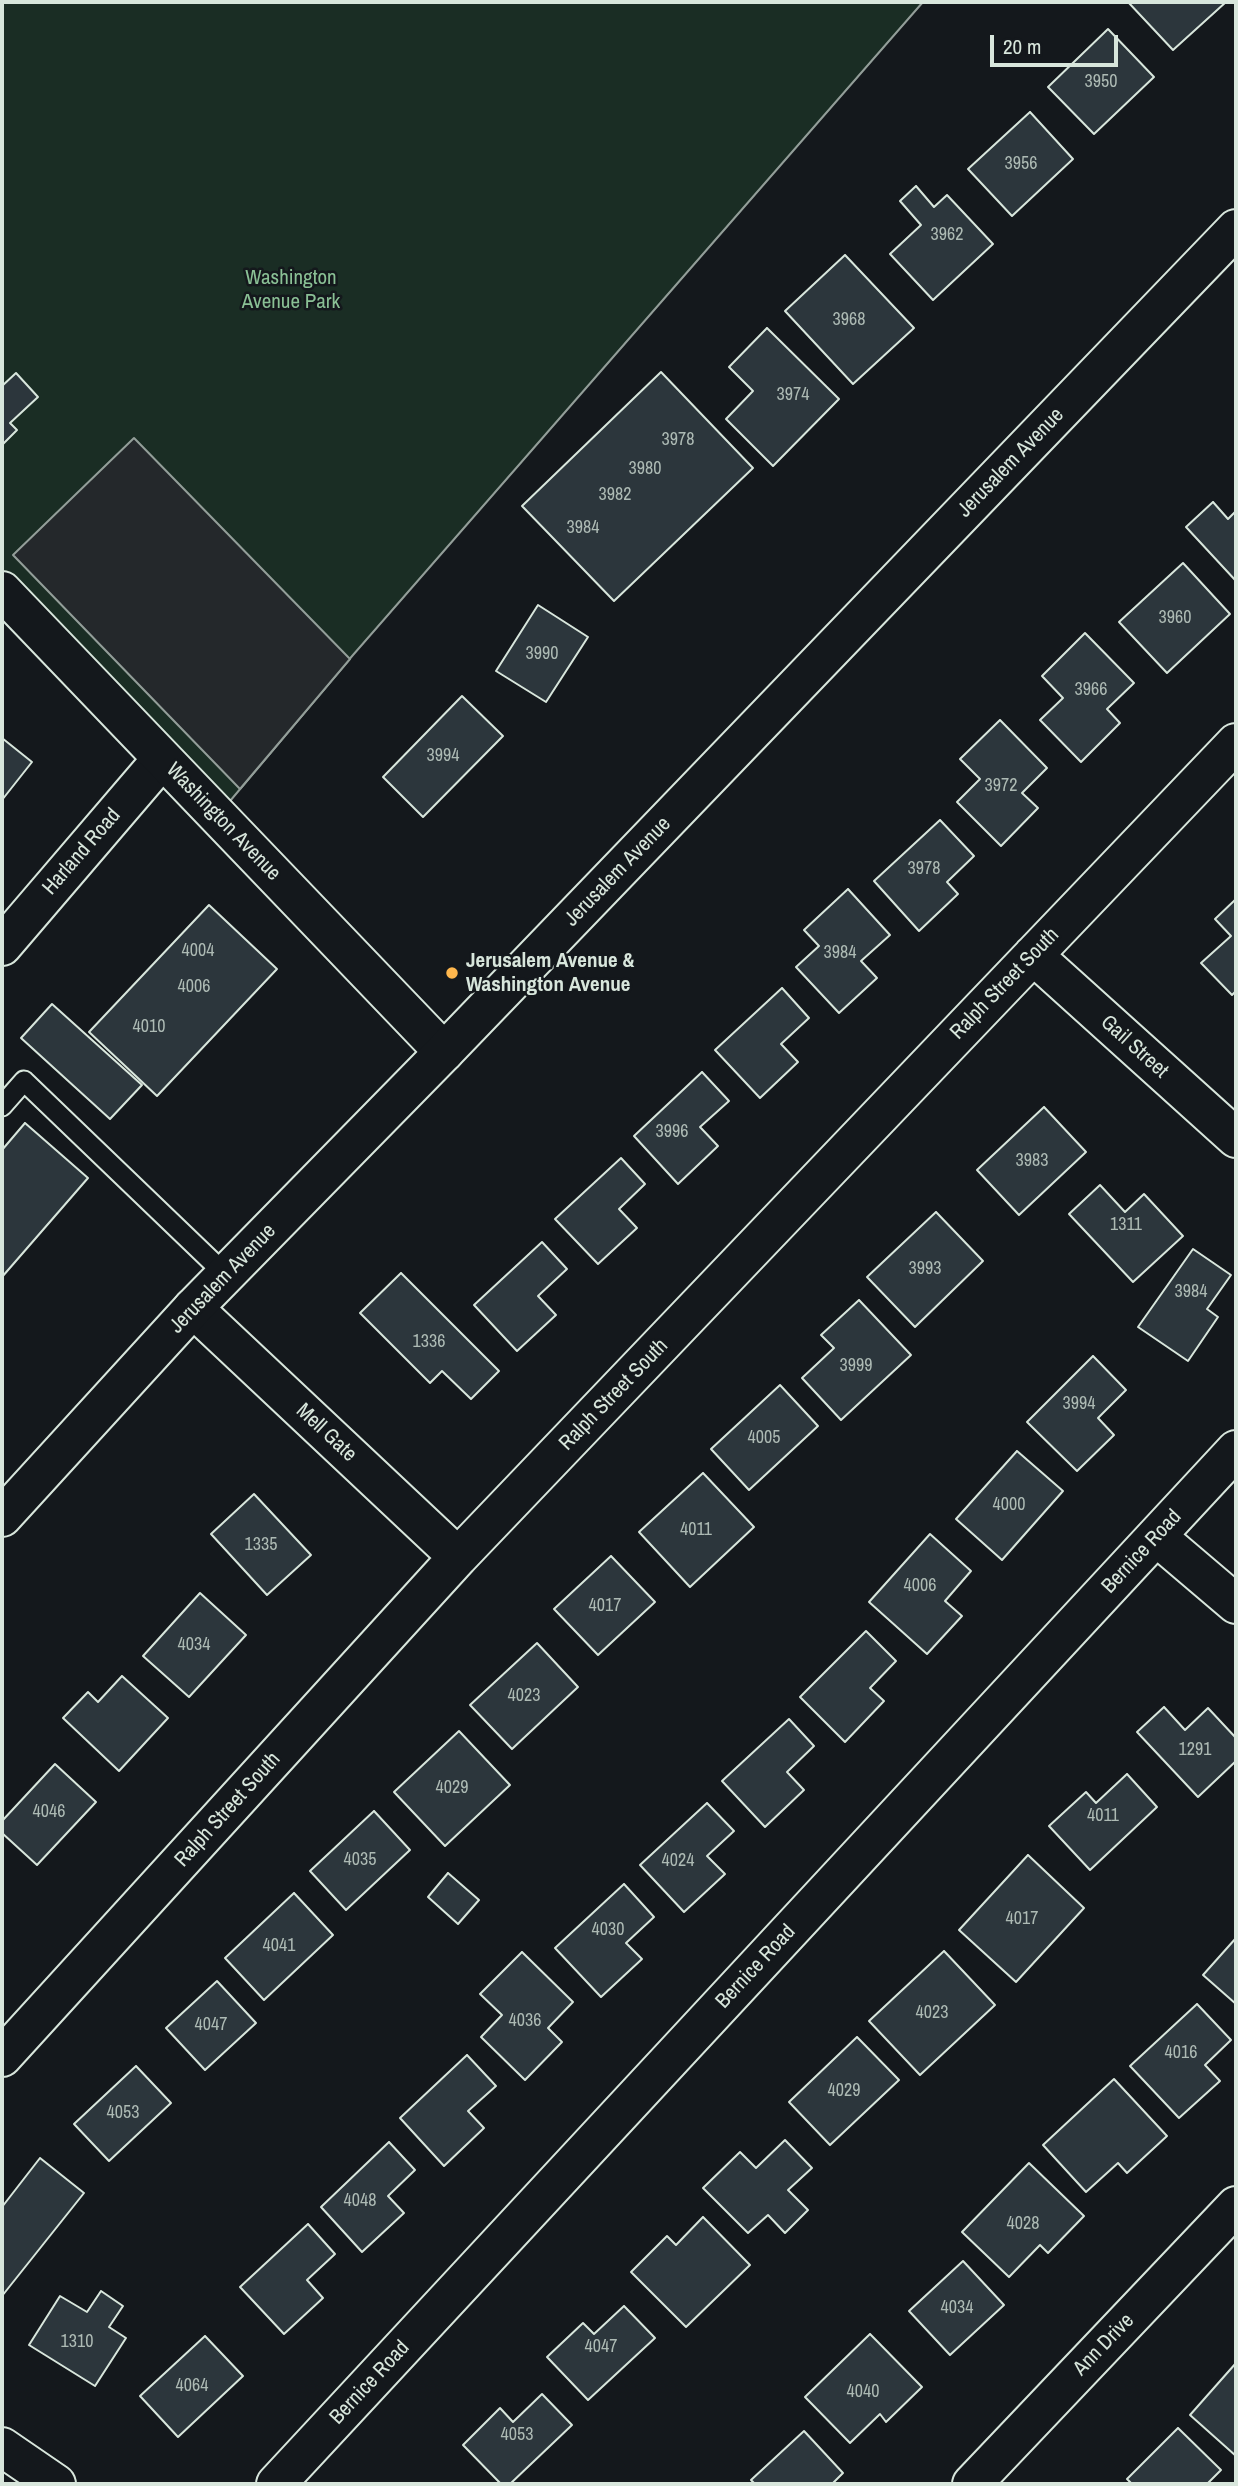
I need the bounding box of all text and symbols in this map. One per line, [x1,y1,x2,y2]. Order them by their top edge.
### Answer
scale bar [993,21,1121,65]
text: 20 m [1003,32,1041,61]
house number: 3950 [1085,71,1117,93]
house number: 3956 [1005,153,1037,175]
house number: 3962 [931,224,963,246]
park label: Washington Avenue Park [242,265,340,315]
house number: 3968 [833,309,865,331]
house number: 3974 [777,384,809,406]
street label: Jerusalem Avenue [953,403,1069,523]
house number: 3978 [662,429,694,451]
house number: 3980 [629,458,661,480]
house number: 3982 [599,484,631,506]
house number: 3984 [567,517,599,539]
house number: 3960 [1159,607,1191,629]
house number: 3990 [526,643,558,665]
house number: 3966 [1075,679,1107,701]
house number: 3994 [427,745,459,767]
street label: Washington Avenue [160,758,286,886]
house number: 3972 [985,775,1017,797]
street label: Harland Road [38,804,126,900]
street label: Jerusalem Avenue [560,812,676,932]
house number: 3978 [908,858,940,880]
street label: Ralph Street South [945,923,1065,1045]
house number: 4004 [182,940,214,962]
house number: 3984 [824,942,856,964]
place label: Jerusalem Avenue & Washington Avenue [466,948,635,998]
marker: Jerusalem Avenue & Washington Avenue [444,965,460,981]
house number: 4006 [178,976,210,998]
street label: Gail Street [1095,1010,1173,1084]
house number: 4010 [133,1016,165,1038]
house number: 3996 [656,1121,688,1143]
house number: 3983 [1016,1150,1048,1172]
house number: 1311 [1110,1214,1142,1236]
street label: Jerusalem Avenue [165,1219,281,1339]
house number: 3993 [909,1258,941,1280]
house number: 3984 [1175,1281,1207,1303]
house number: 1336 [413,1331,445,1353]
street label: Ralph Street South [554,1334,674,1456]
house number: 3999 [840,1355,872,1377]
house number: 3994 [1063,1393,1095,1415]
street label: Mell Gate [290,1399,362,1467]
house number: 4005 [748,1427,780,1449]
house number: 4000 [993,1494,1025,1516]
street label: Bernice Road [1097,1505,1187,1599]
house number: 4011 [680,1519,712,1541]
house number: 1335 [245,1534,277,1556]
house number: 4006 [904,1575,936,1597]
house number: 4017 [589,1595,621,1617]
house number: 4034 [178,1634,210,1656]
house number: 4023 [508,1685,540,1707]
house number: 1291 [1179,1739,1211,1761]
street label: Ralph Street South [170,1748,286,1872]
house number: 4029 [436,1777,468,1799]
house number: 4046 [33,1801,65,1823]
house number: 4011 [1087,1805,1119,1827]
house number: 4035 [344,1849,376,1871]
house number: 4024 [662,1850,694,1872]
house number: 4017 [1006,1908,1038,1930]
house number: 4030 [592,1919,624,1941]
street label: Bernice Road [711,1920,801,2014]
house number: 4041 [263,1935,295,1957]
house number: 4023 [916,2002,948,2024]
house number: 4036 [509,2010,541,2032]
house number: 4047 [195,2014,227,2036]
house number: 4016 [1165,2042,1197,2064]
house number: 4029 [828,2080,860,2102]
house number: 4053 [107,2102,139,2124]
house number: 4048 [344,2190,376,2212]
house number: 4028 [1007,2213,1039,2235]
house number: 4034 [941,2297,973,2319]
street label: Ann Drive [1068,2309,1140,2381]
house number: 1310 [61,2331,93,2353]
street label: Bernice Road [325,2336,415,2430]
house number: 4047 [585,2336,617,2358]
house number: 4064 [176,2375,208,2397]
house number: 4040 [847,2381,879,2403]
house number: 4053 [501,2424,533,2446]

